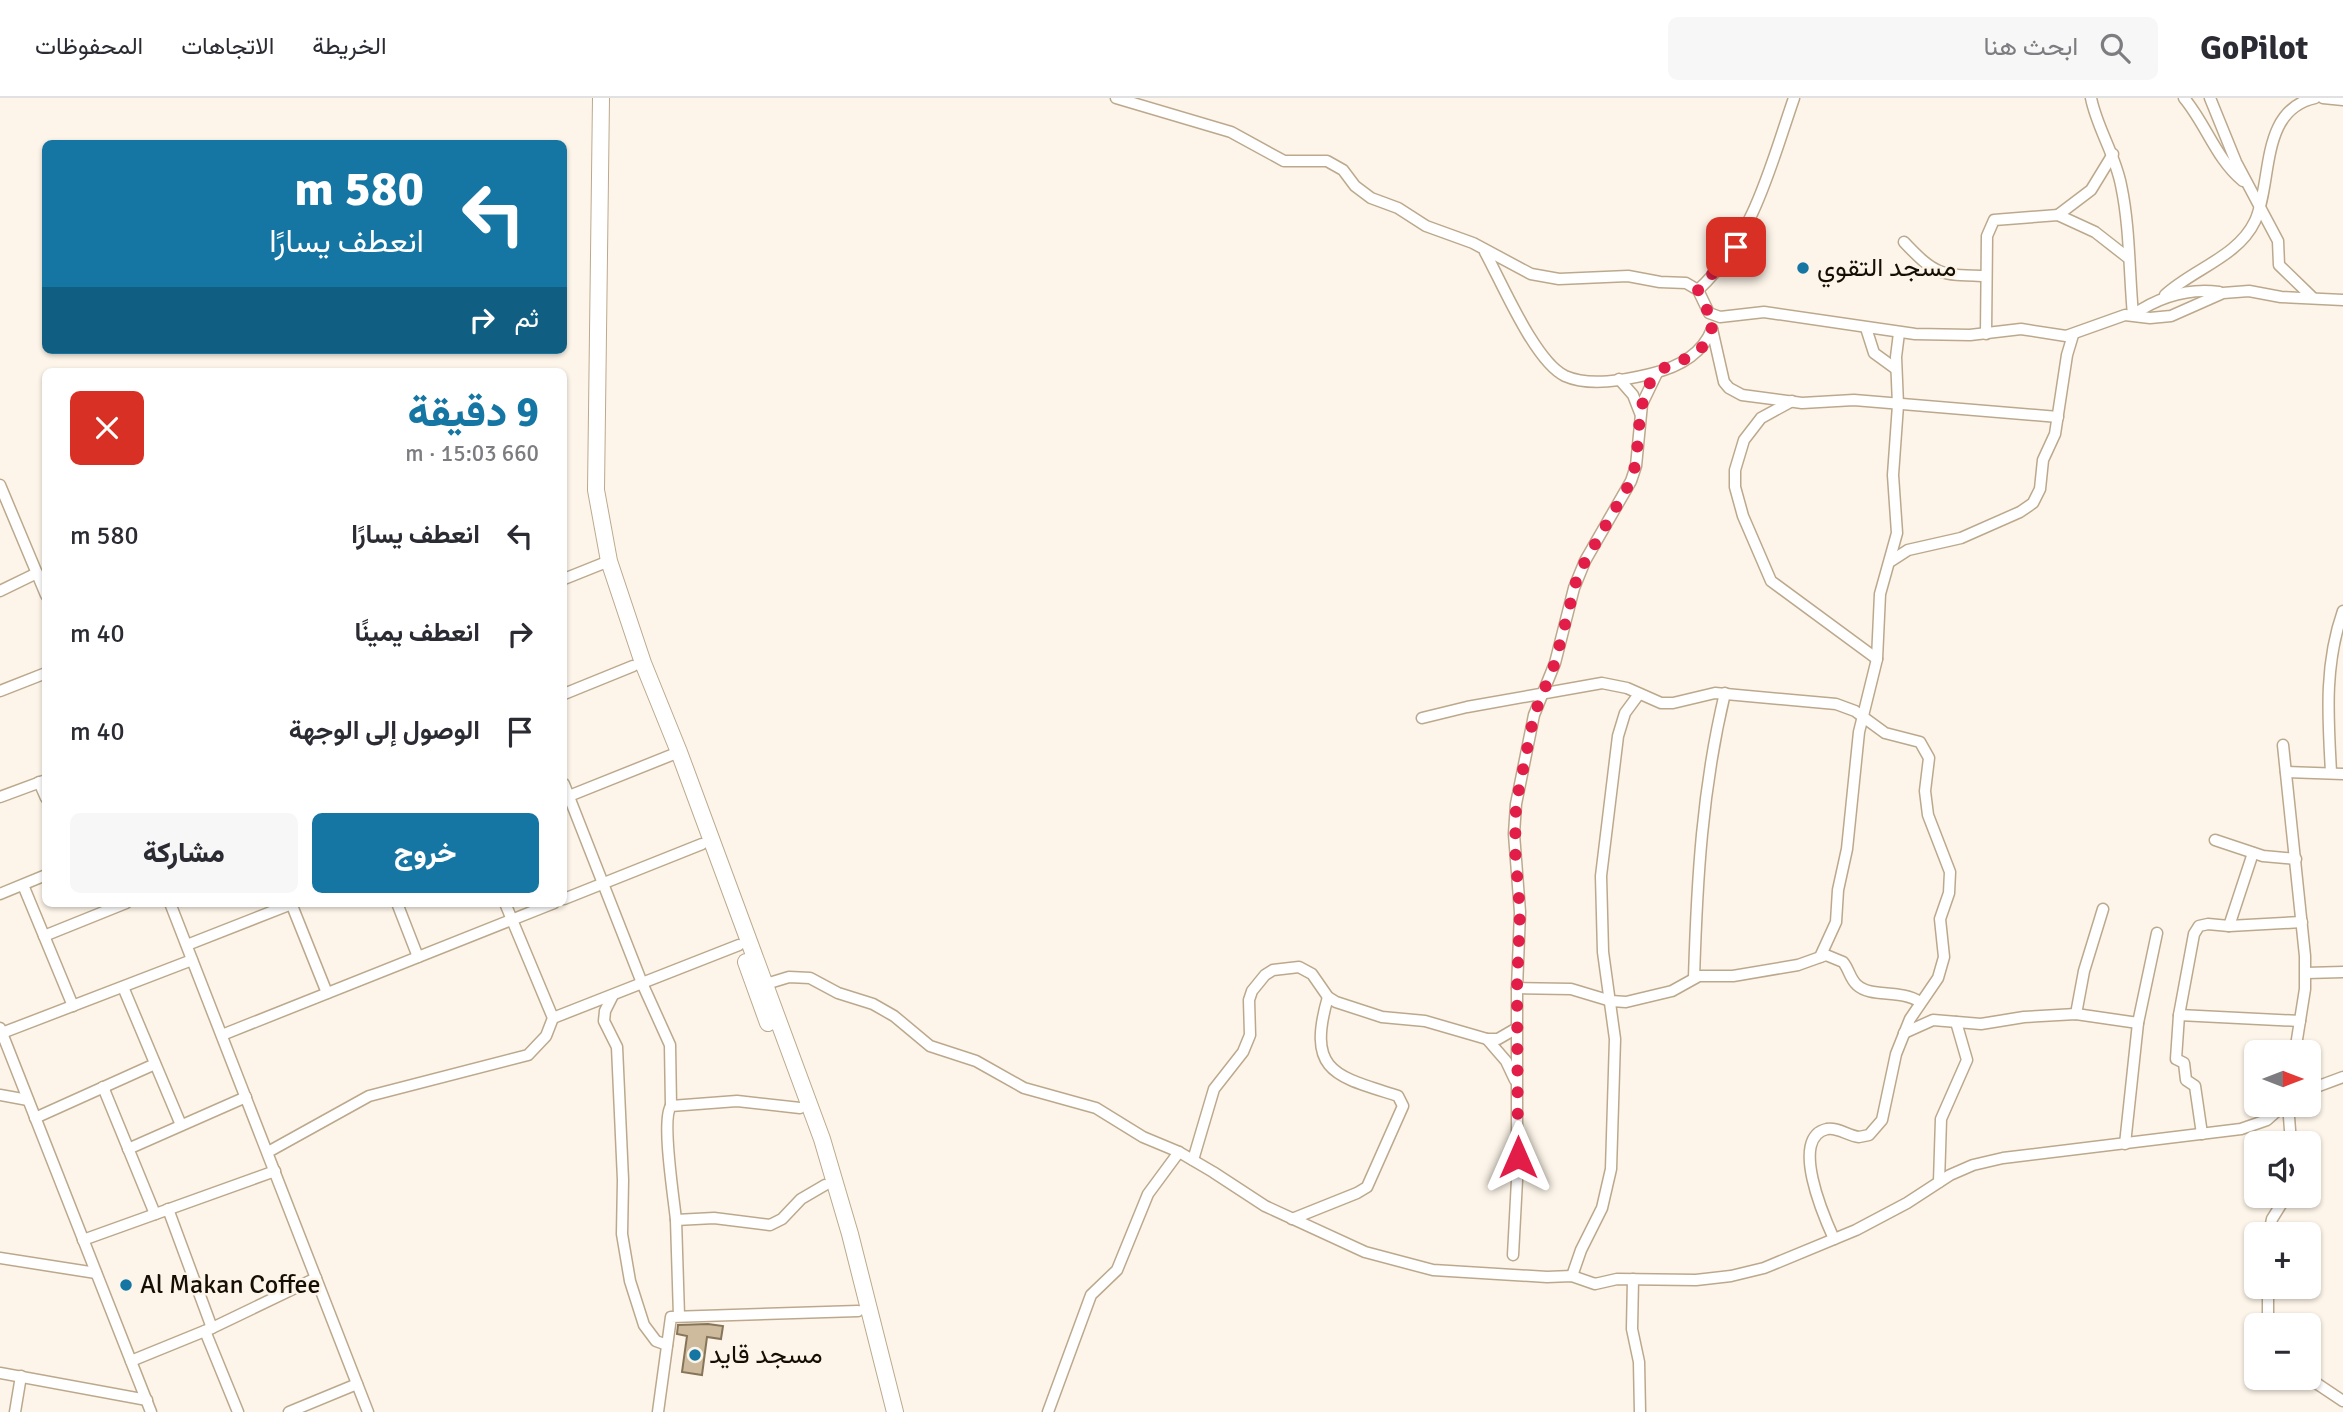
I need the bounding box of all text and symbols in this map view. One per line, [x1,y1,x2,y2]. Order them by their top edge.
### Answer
search box [1668,17,2158,80]
text: GoPilot [2200,28,2308,69]
icon: search [2096,29,2134,67]
text: المحفوظات [35,31,143,61]
text: الاتجاهات [181,31,274,61]
text: الخريطة [312,31,387,61]
text: ابحث هنا [1983,31,2078,63]
text: 580 m [294,159,424,219]
icon: left [448,168,539,259]
pin [1706,217,1766,277]
text: انعطف يسارًا [269,222,424,261]
icon: arrive [1717,228,1755,266]
place label: مسجد التقوي [1817,252,1956,288]
marker: مسجد التقوي [1795,260,1811,276]
icon: right [463,301,501,339]
text: ثم [515,303,539,335]
text: 9 دقيقة [408,387,539,438]
button: close [70,391,144,465]
text: 660 m · 15:03 [405,439,539,468]
icon: left [501,517,539,555]
text: انعطف يسارًا [351,519,480,551]
text: 580 m [70,520,139,552]
icon: right [501,615,539,653]
text: انعطف يمينًا [354,617,480,649]
text: 40 m [70,618,125,650]
icon: arrive [501,713,539,751]
text: الوصول إلى الوجهة [289,715,480,747]
text: 40 m [70,716,125,748]
button: مشاركة [70,813,298,893]
button: خروج [312,813,539,893]
north arrow [2244,1040,2320,1116]
map controls [2244,1040,2321,1390]
position arrow [1481,1120,1555,1194]
button: sound [2244,1131,2321,1208]
button: + [2244,1222,2321,1299]
place label: Al Makan Coffee [140,1269,321,1301]
marker: Al Makan Coffee [118,1277,134,1293]
button: − [2244,1313,2321,1390]
place label: مسجد قايد [709,1339,823,1371]
marker: مسجد قايد [687,1347,703,1363]

